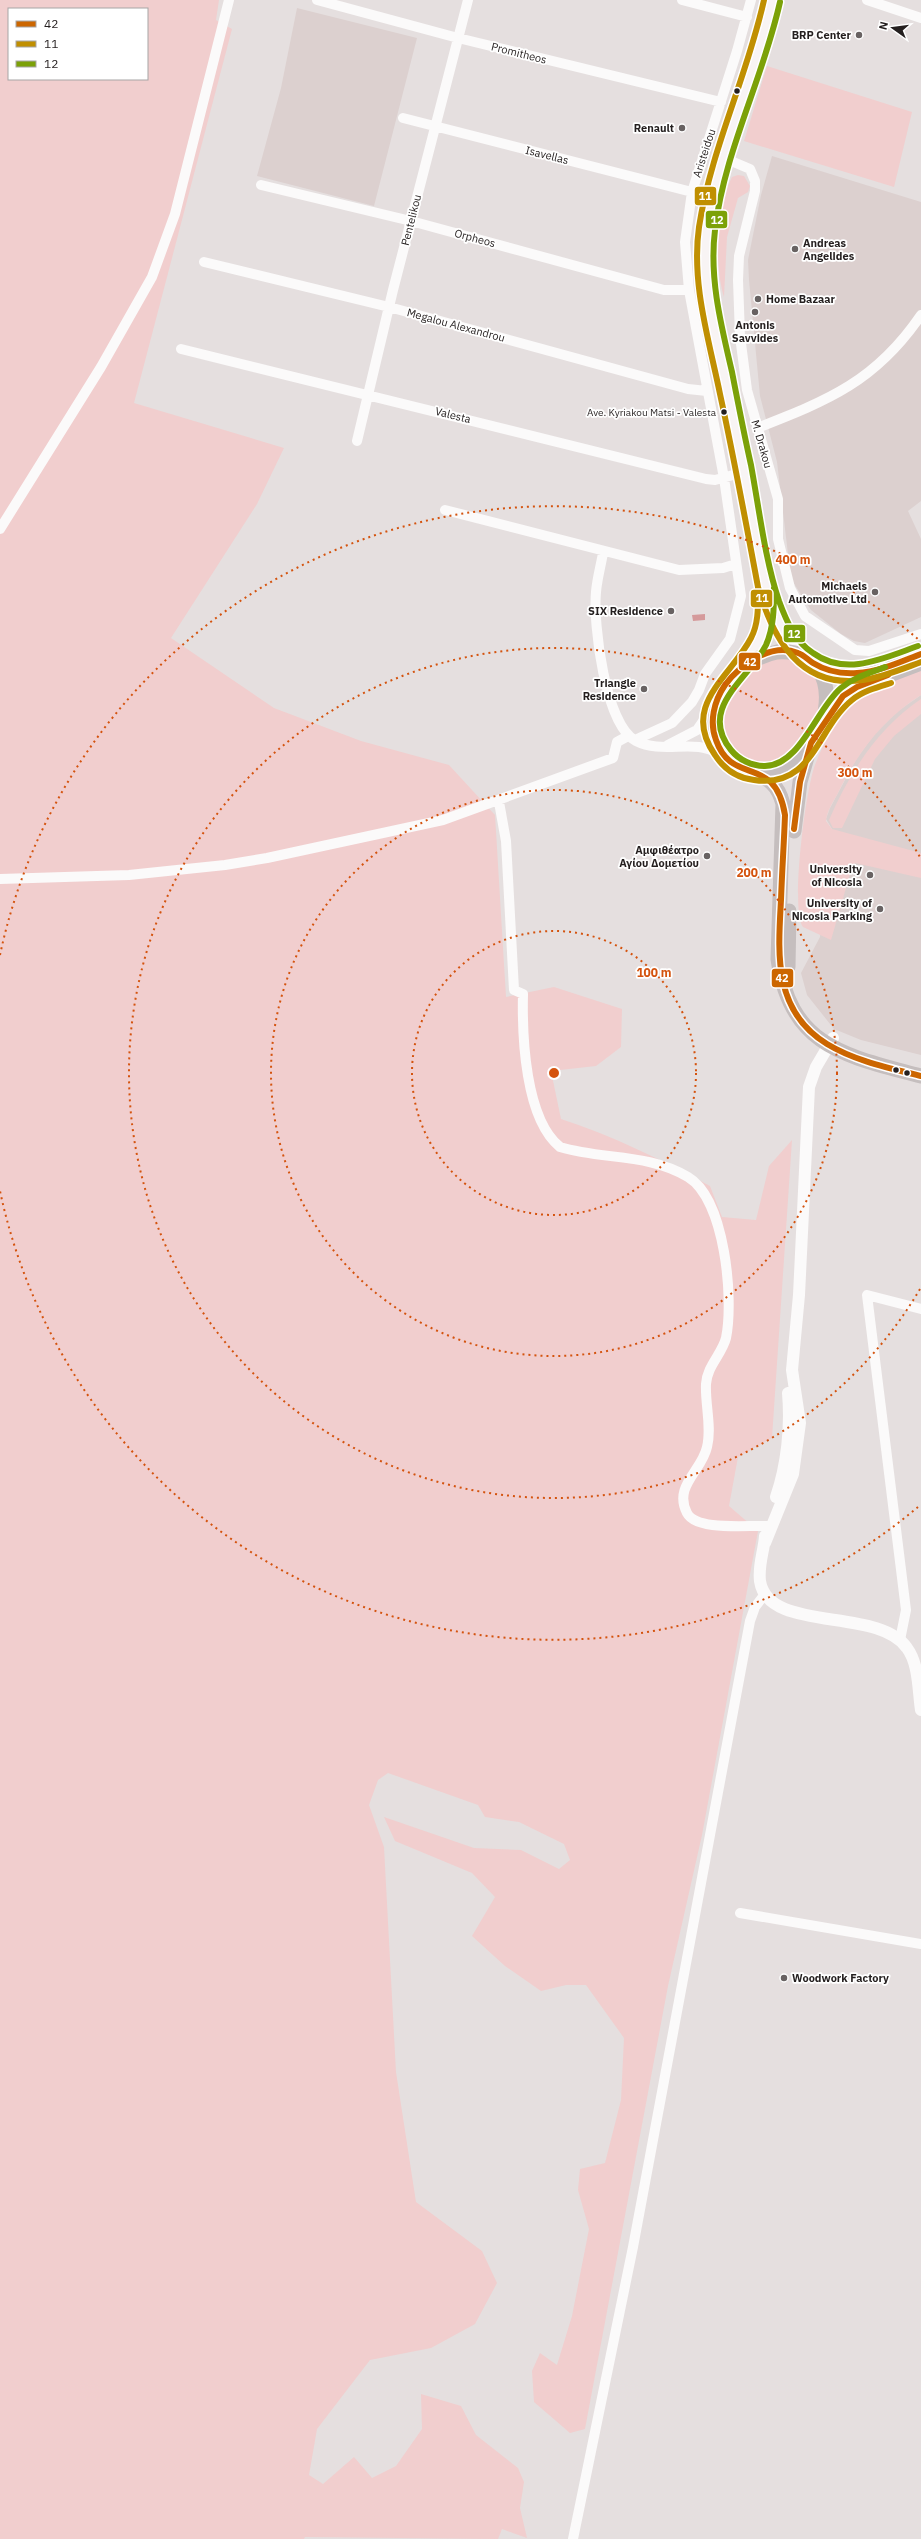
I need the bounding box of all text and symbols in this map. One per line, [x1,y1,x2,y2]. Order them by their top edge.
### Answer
legend [8,8,148,80]
north arrow [873,8,913,48]
text: 42 [44,16,58,31]
text: N [876,20,891,31]
place label: BRP Center [792,28,852,42]
marker: BRP Center [854,30,864,40]
text: 11 [44,36,58,51]
street label: Promitheos [490,39,548,67]
text: 12 [44,56,58,71]
unlabelled marker [732,86,742,96]
place label: Renault [634,121,674,135]
marker: Renault [677,123,687,133]
street label: Aristeidou [690,127,718,179]
street label: Isavellas [524,143,570,167]
line badge: 11 [694,186,717,206]
text: 11 [698,189,712,203]
street label: Pentelikou [398,193,424,247]
line badge: 12 [705,210,728,229]
text: 12 [710,213,724,227]
street label: Orpheos [453,226,497,250]
place label: Andreas Angelides [803,236,855,263]
marker: Andreas Angelides [790,244,800,254]
place label: Home Bazaar [766,292,836,306]
marker: Home Bazaar [753,294,763,304]
street label: Megalou Alexandrou [405,305,507,345]
marker: Antonis Savvides [750,307,760,317]
place label: Antonis Savvides [732,318,779,345]
street label: Valesta [434,404,472,426]
place label: Ave. Kyriakou Matsi - Valesta [587,406,717,419]
marker: Ave. Kyriakou Matsi - Valesta [719,407,729,417]
street label: M. Drakou [748,418,776,470]
text: 400 m [775,552,811,567]
place label: Michaels Automotive Ltd [788,579,867,606]
marker: Michaels Automotive Ltd [870,587,880,597]
line badge: 11 [750,589,773,608]
text: 11 [755,591,769,605]
place label: SIX Residence [588,604,663,618]
marker: SIX Residence [666,606,676,616]
line badge: 12 [783,624,806,643]
text: 12 [787,627,801,641]
line badge: 42 [738,652,761,671]
text: 42 [743,655,757,669]
place label: Triangle Residence [583,676,636,703]
marker: Triangle Residence [639,684,649,694]
text: 300 m [837,765,873,780]
place label: Αμφιθέατρο Αγίου Δομετίου [619,843,699,870]
marker: Αμφιθέατρο Αγίου Δομετίου [702,851,712,861]
place label: University of Nicosia [809,862,862,889]
text: 200 m [736,865,772,880]
marker: University of Nicosia [865,870,875,880]
place label: University of Nicosia Parking [792,896,873,923]
marker: University of Nicosia Parking [875,904,885,914]
text: 100 m [636,965,672,980]
line badge: 42 [771,968,794,988]
text: 42 [775,971,789,985]
unlabelled marker [891,1065,901,1075]
centre of rings [547,1066,561,1080]
unlabelled marker [902,1068,912,1078]
place label: Woodwork Factory [792,1971,889,1985]
marker: Woodwork Factory [779,1973,789,1983]

